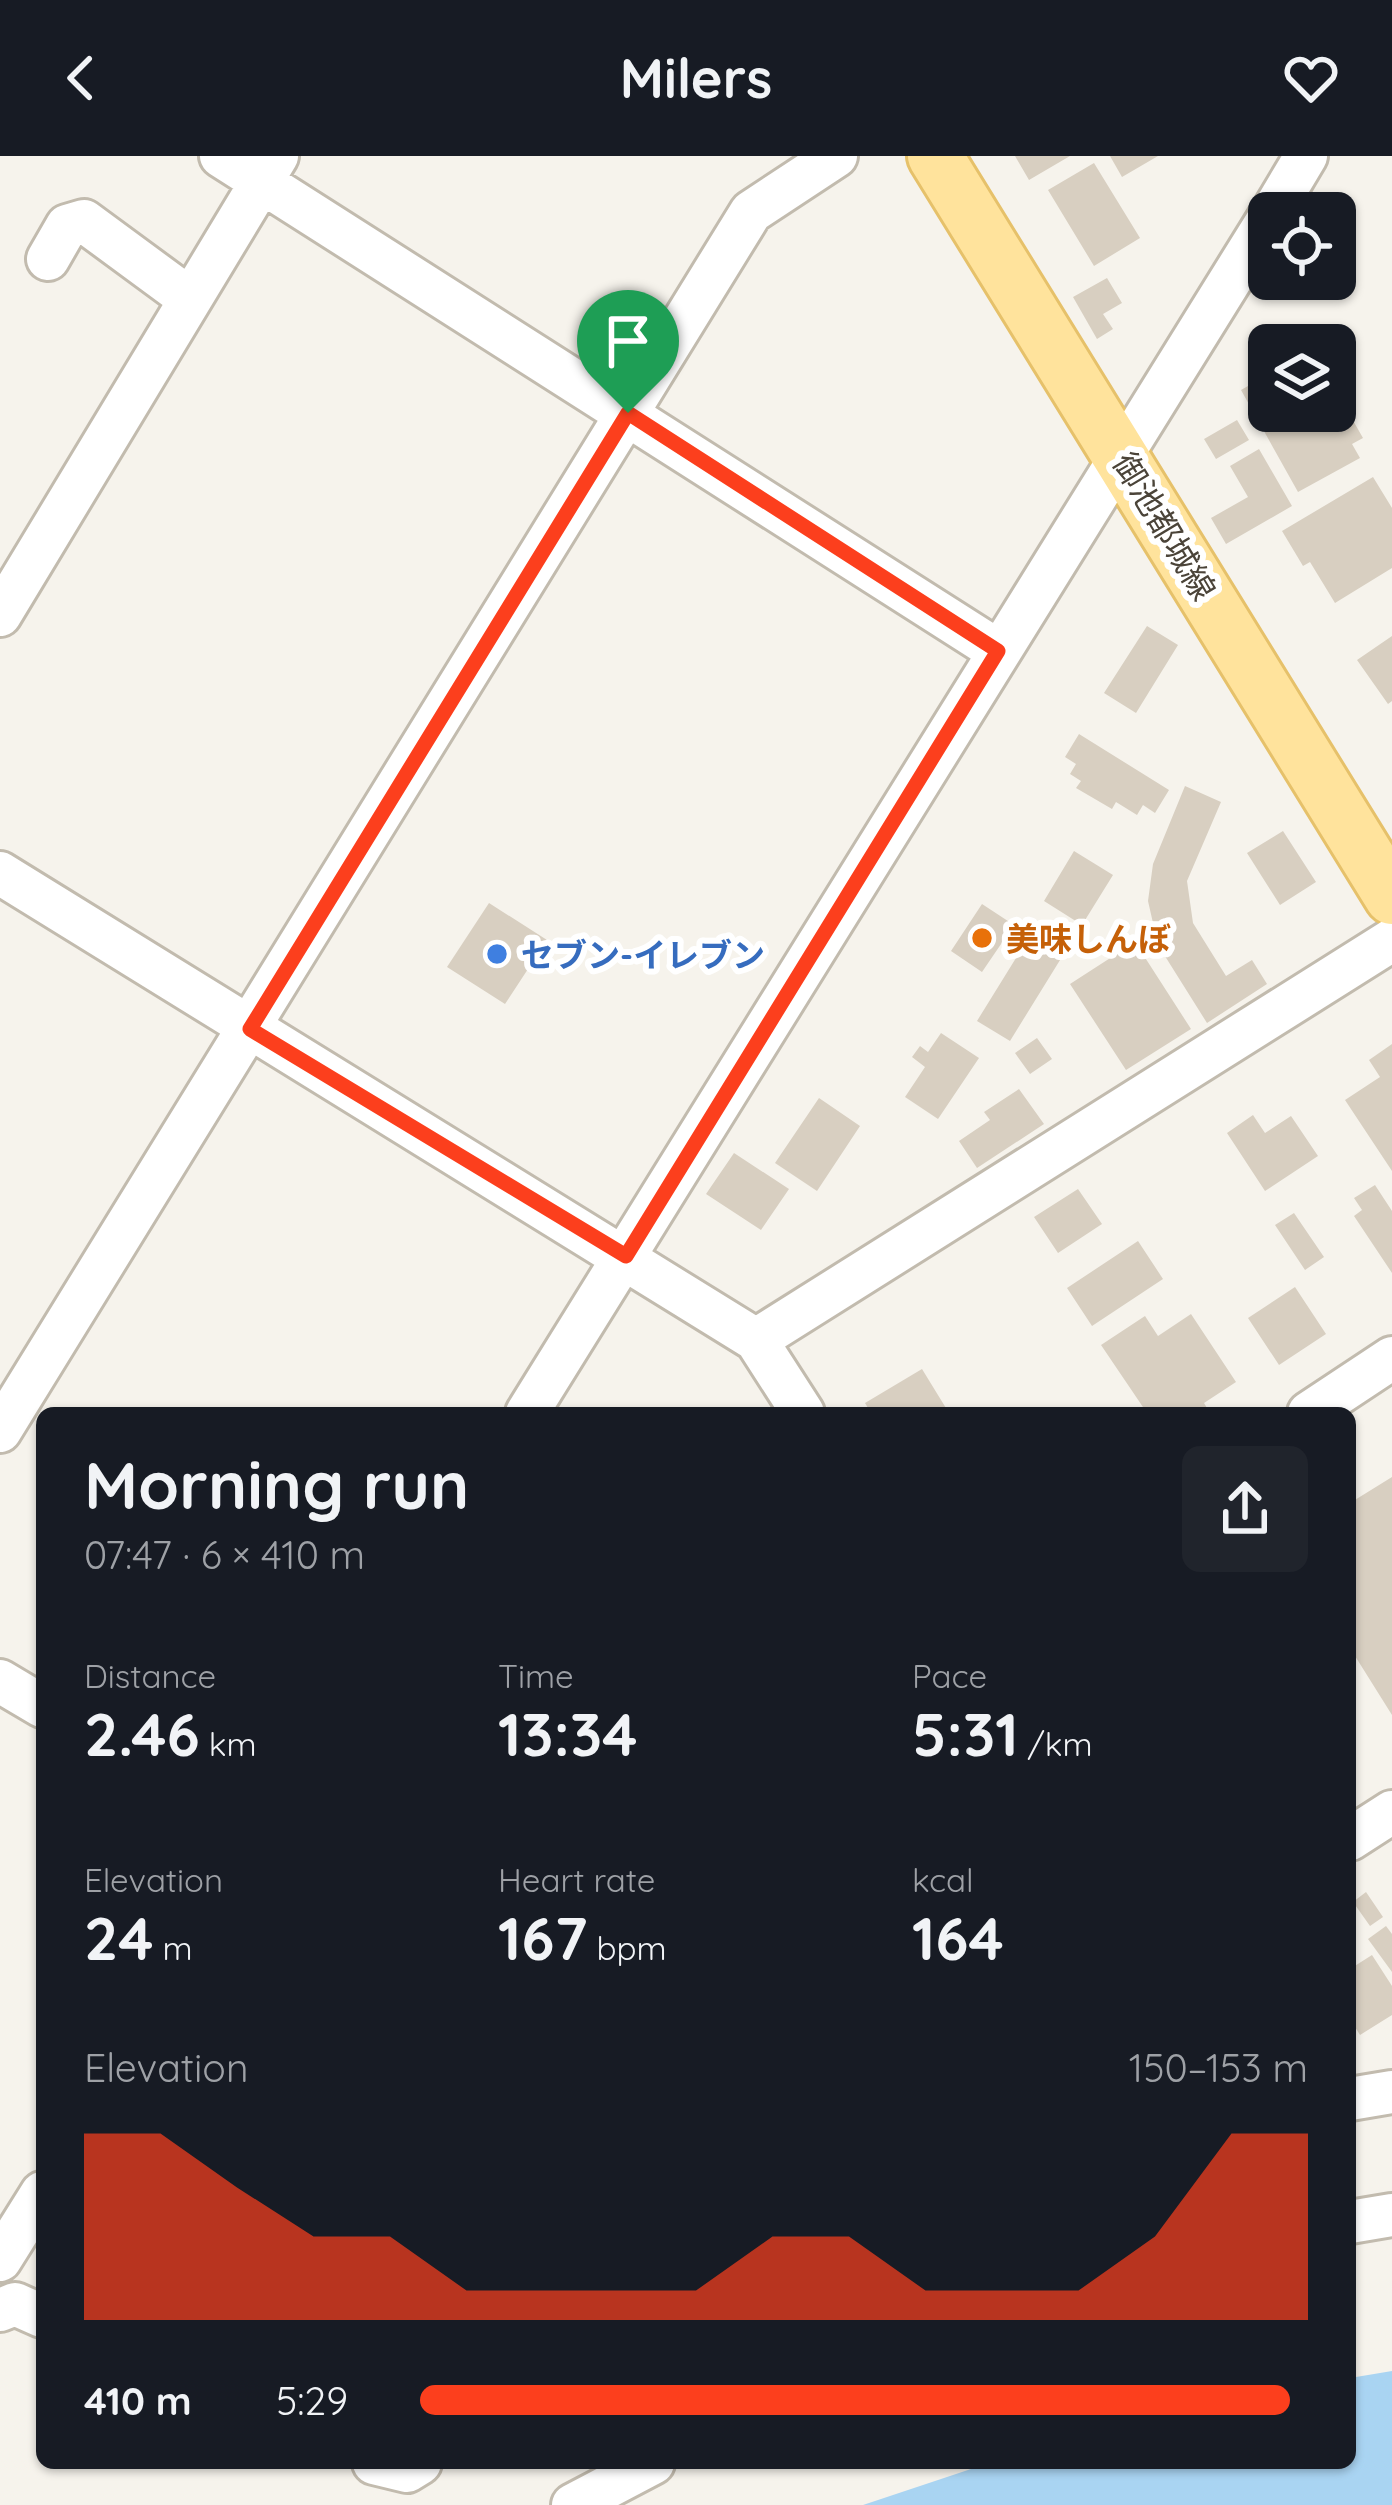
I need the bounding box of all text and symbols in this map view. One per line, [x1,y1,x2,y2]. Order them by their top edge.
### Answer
text: Milers [620,44,772,112]
icon: back [48,45,114,111]
icon: heart [1278,45,1344,111]
map controls [1248,192,1356,432]
button: locate [1248,192,1356,300]
pin [577,290,679,413]
icon: arrive [595,308,661,374]
button: layers [1248,324,1356,432]
street label: 御池都城線 [1105,445,1225,607]
place label: 美味しんぼ [1006,918,1171,959]
marker: 美味しんぼ [969,925,995,951]
place label: セブン-イレブン [521,934,765,975]
marker: セブン-イレブン [484,941,510,967]
text: Morning run [84,1443,469,1526]
button: share [1182,1446,1308,1572]
text: 07:47 · 6 × 410 m [84,1530,365,1579]
text: Distance [84,1655,216,1696]
text: Time [498,1655,574,1696]
text: Pace [912,1655,987,1696]
text: 2.46 [84,1696,200,1771]
text: 13:34 [498,1696,637,1771]
text: 5:31 [912,1696,1019,1771]
text: km [200,1723,257,1764]
text: /km [1019,1723,1093,1764]
text: Elevation [84,1859,223,1900]
text: Heart rate [498,1859,655,1900]
text: kcal [912,1859,974,1900]
text: 24 [84,1900,153,1975]
text: 167 [498,1900,587,1975]
text: 164 [912,1900,1004,1975]
text: m [153,1927,193,1968]
text: bpm [587,1927,667,1968]
text: Elevation [84,2043,248,2092]
text: 150–153 m [1129,2043,1308,2092]
text: 410 m [84,2376,192,2425]
text: 5:29 [276,2376,348,2425]

